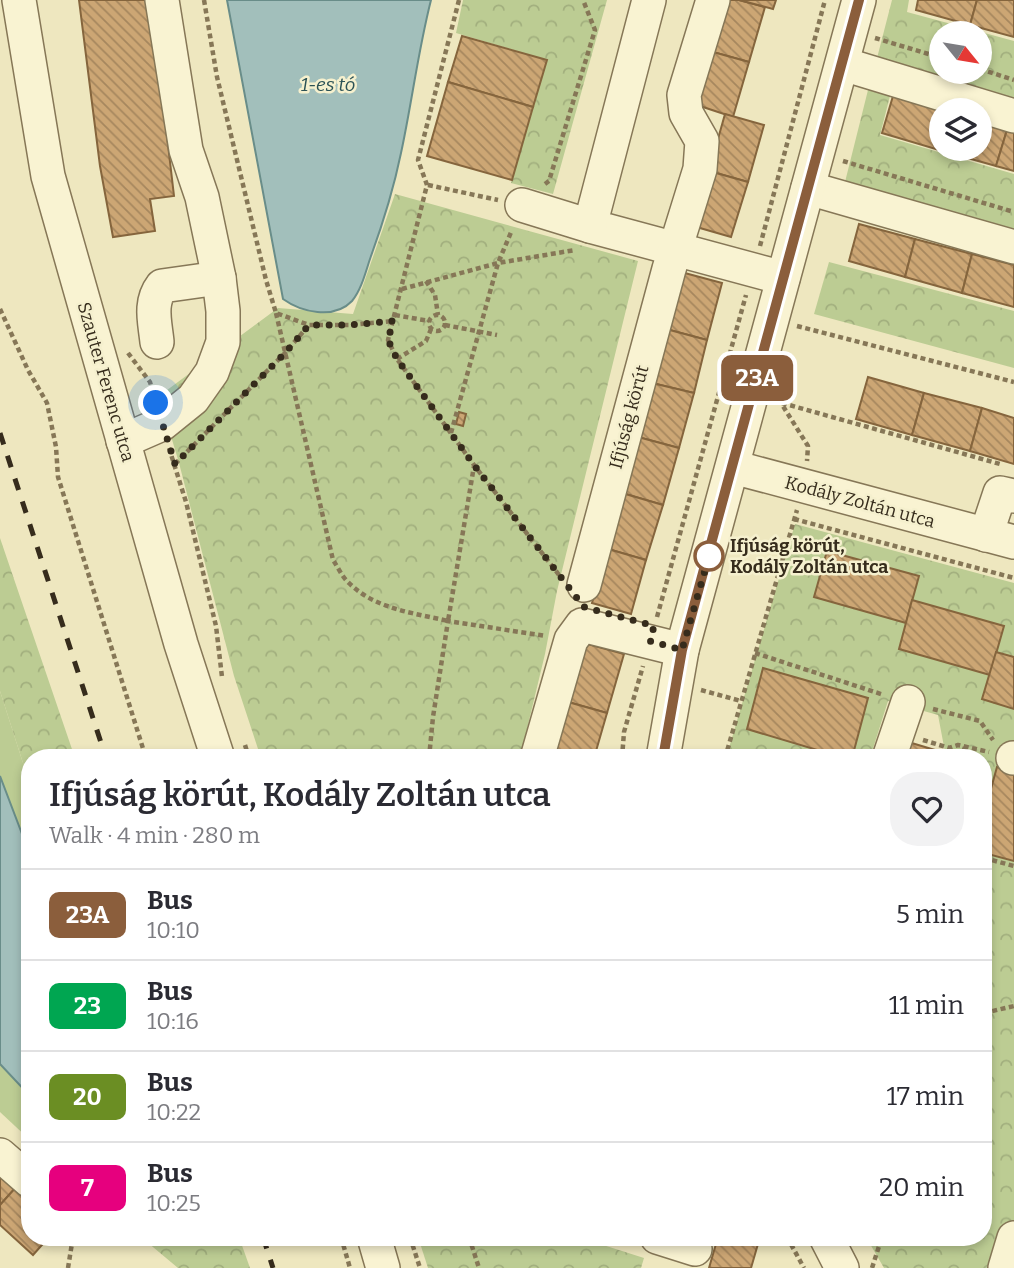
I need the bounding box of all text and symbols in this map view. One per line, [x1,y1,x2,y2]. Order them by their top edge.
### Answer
north arrow [929,21,992,84]
map controls [929,21,992,161]
water label: 1-es tó [301,73,355,96]
button: layers [929,98,992,161]
street label: Szauter Ferenc utca [73,300,139,465]
line badge: 23A [717,355,797,401]
street label: Ifjúság körút [605,362,654,471]
text: 23A [735,364,779,392]
your location [138,385,173,420]
street label: Kodály Zoltán utca [783,471,938,533]
place label: Ifjúság körút, Kodály Zoltán utca [730,535,888,578]
marker: Ifjúság körút, Kodály Zoltán utca [694,541,724,571]
button: heart [890,772,964,846]
text: Ifjúság körút, Kodály Zoltán utca [49,775,551,815]
text: Walk · 4 min · 280 m [49,821,260,849]
text: Bus [147,885,193,916]
text: 5 min [896,899,964,930]
text: 23A [66,901,109,929]
text: 10:10 [147,916,200,944]
text: Bus [147,976,193,1007]
text: 11 min [889,990,964,1021]
text: 23 [74,992,101,1020]
text: 10:16 [147,1007,199,1035]
text: Bus [147,1067,193,1098]
text: 17 min [886,1081,964,1112]
text: 20 [73,1083,102,1111]
text: 10:22 [147,1098,201,1126]
text: Bus [147,1158,193,1189]
text: 20 min [879,1172,964,1203]
text: 7 [81,1174,94,1202]
text: 10:25 [147,1189,201,1217]

